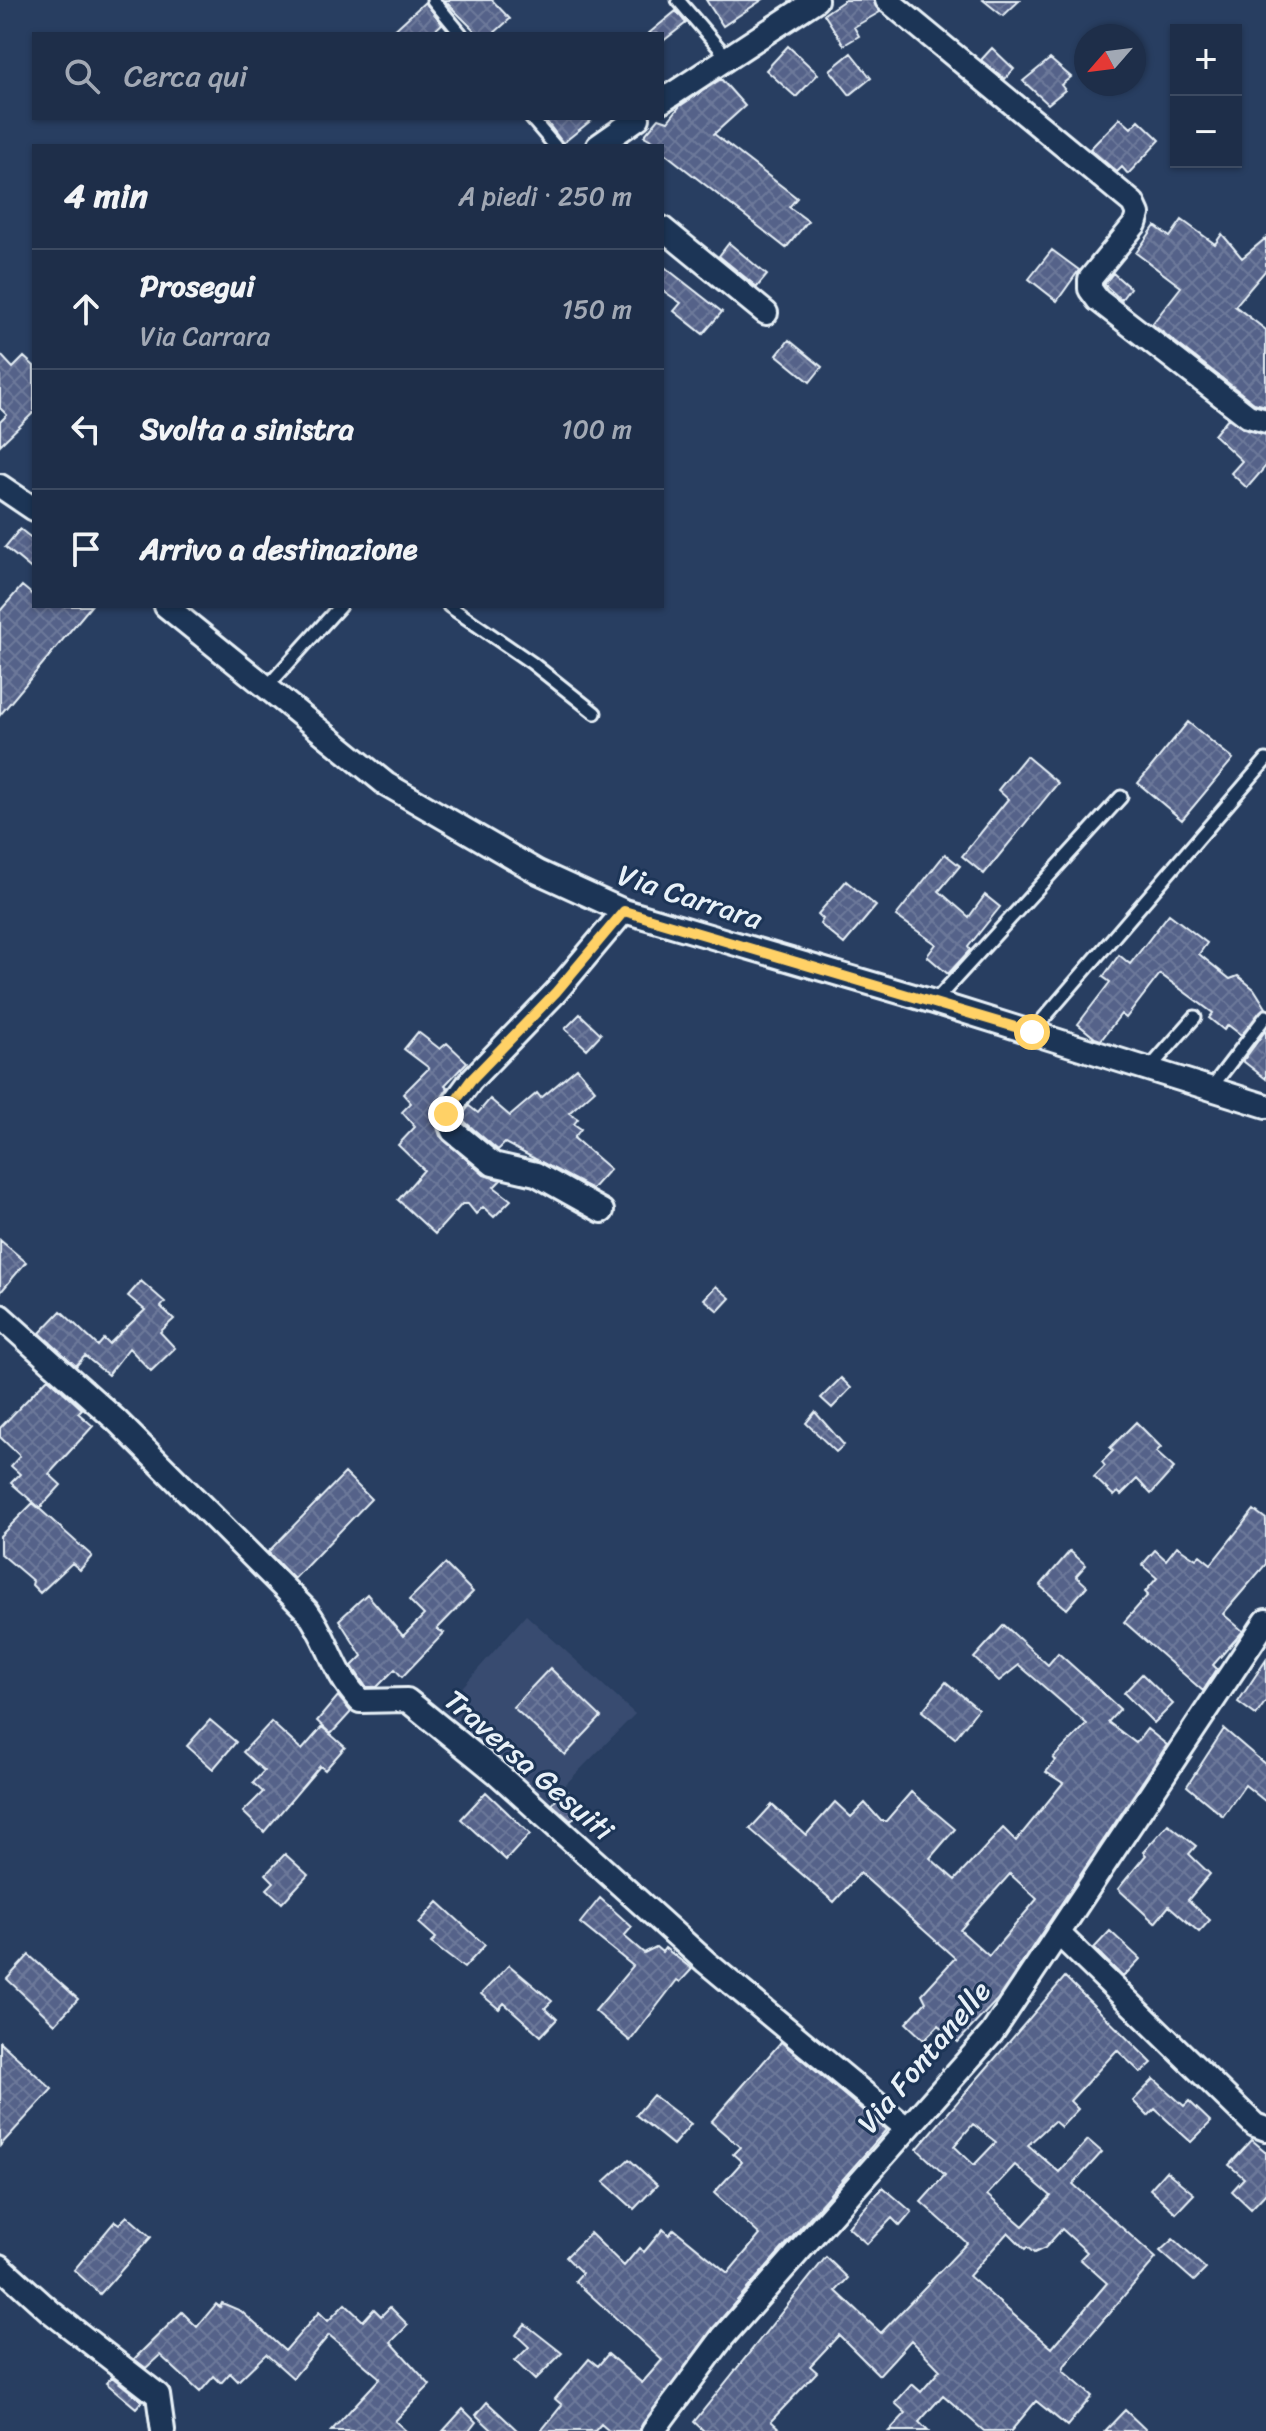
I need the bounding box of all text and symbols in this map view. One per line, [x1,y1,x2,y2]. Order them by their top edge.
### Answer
north arrow [1074,24,1146,96]
map controls [1170,24,1242,168]
button: + [1170,24,1242,96]
search box [32,32,664,120]
text: Cerca qui [124,49,247,103]
icon: search [60,54,104,98]
button: − [1170,96,1242,168]
text: 4 min [64,166,148,226]
text: A piedi · 250 m [459,173,632,219]
text: Prosegui [140,259,254,313]
text: 150 m [562,286,632,332]
icon: ahead [64,287,108,331]
text: Via Carrara [140,313,270,359]
text: Svolta a sinistra [140,402,354,456]
text: 100 m [561,406,632,452]
icon: left [64,407,108,451]
text: Arrivo a destinazione [140,522,418,576]
icon: arrive [64,527,108,571]
street label: Via Carrara [610,848,770,946]
route start [1014,1014,1050,1050]
route end [428,1096,464,1132]
street label: Traversa Gesuiti [431,1675,628,1856]
street label: Via Fontanelle [843,1968,1005,2146]

